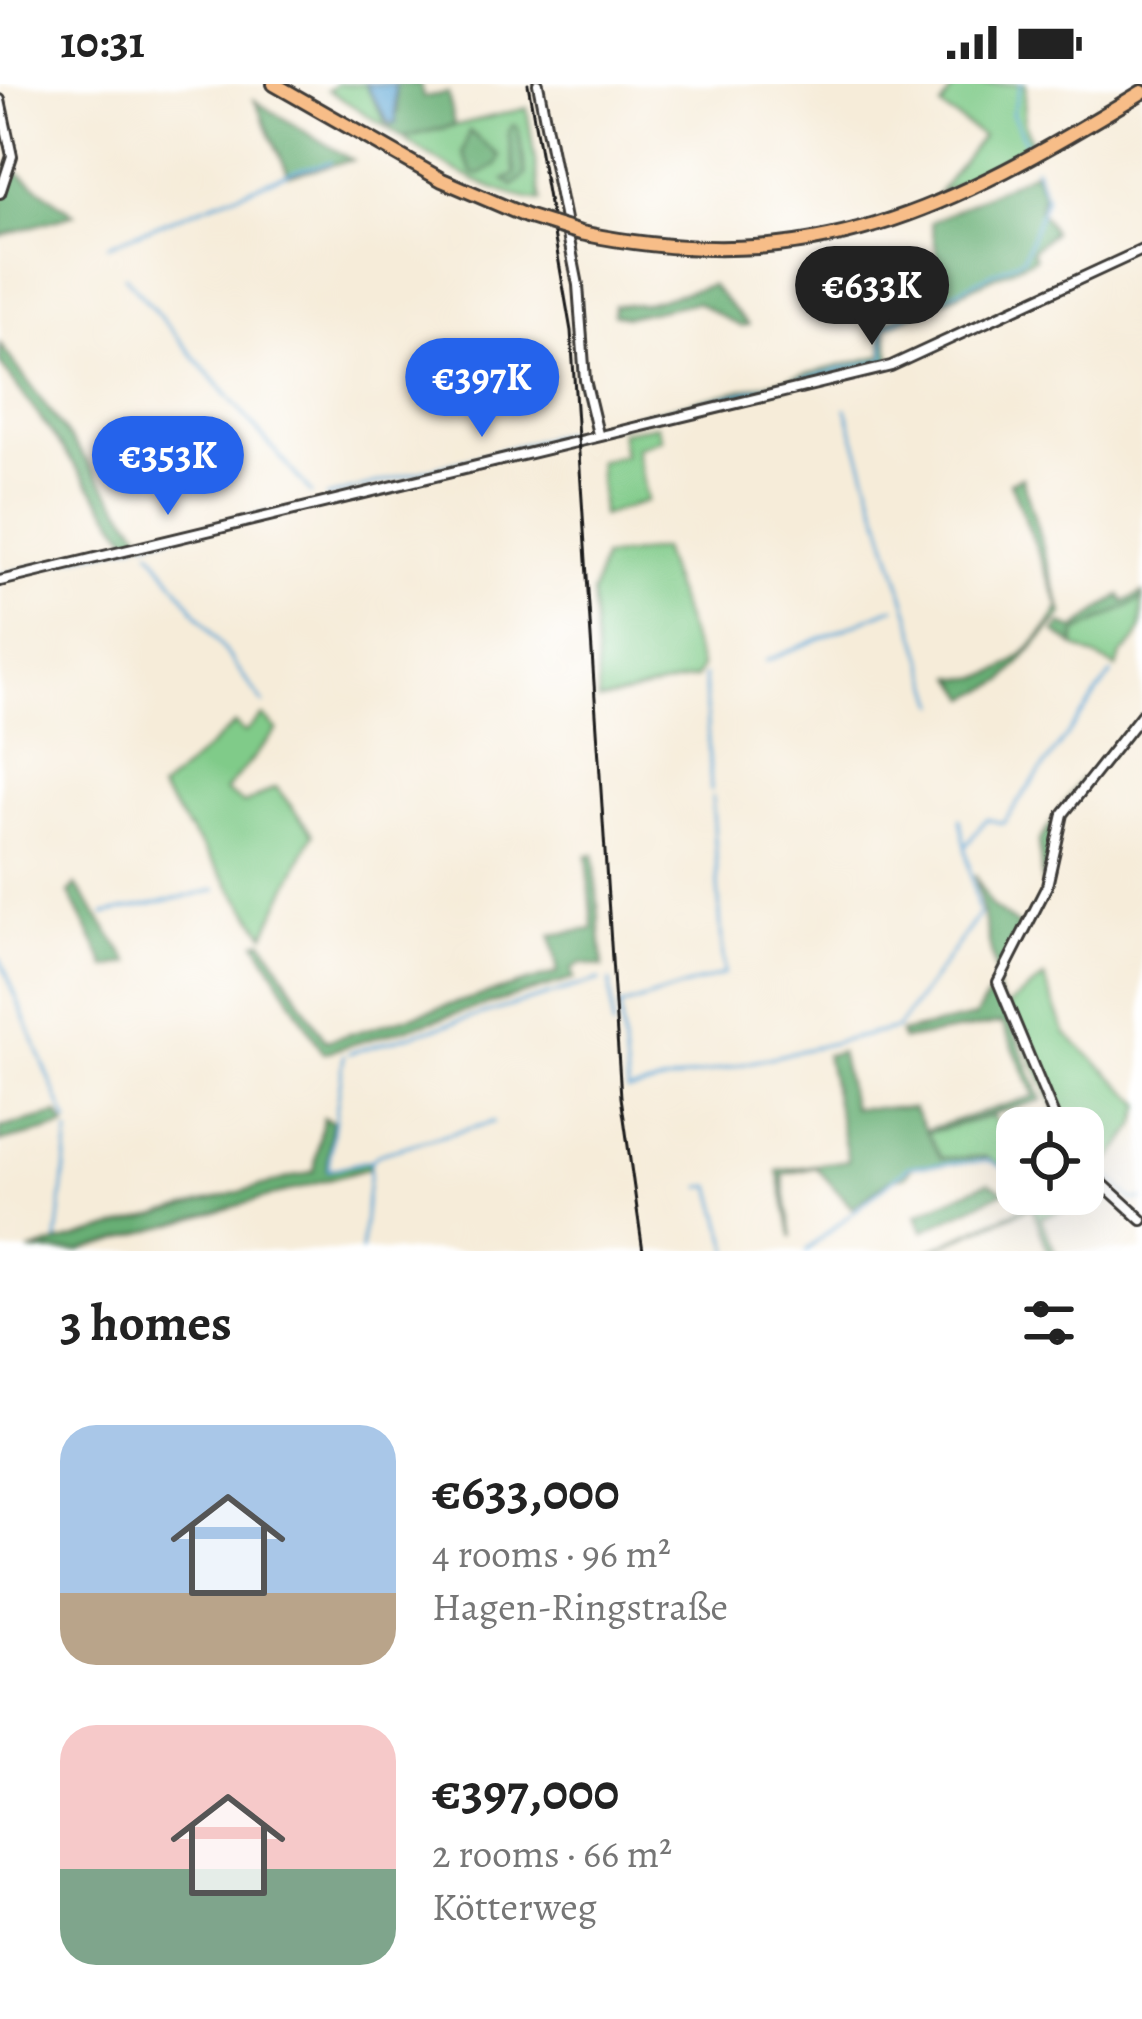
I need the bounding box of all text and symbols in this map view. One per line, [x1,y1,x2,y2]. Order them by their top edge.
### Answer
text: 10:31 [60,11,145,73]
pin: €633K [788,246,956,348]
text: €633K [822,258,922,311]
pin: €397K [398,338,566,440]
text: €397K [432,350,532,403]
pin: €353K [84,416,252,518]
text: €353K [119,428,217,481]
map controls [996,1107,1104,1215]
button: locate [996,1107,1104,1215]
text: 3 homes [60,1288,232,1358]
icon: filters [1016,1290,1082,1356]
text: €633,000 [432,1457,620,1527]
icon: home [156,1473,300,1617]
text: 4 rooms · 96 m² [432,1527,671,1580]
text: Hagen-Ringstraße [432,1580,728,1633]
text: €397,000 [432,1757,619,1827]
icon: home [156,1773,300,1917]
text: 2 rooms · 66 m² [432,1827,672,1880]
text: Kötterweg [432,1880,597,1933]

